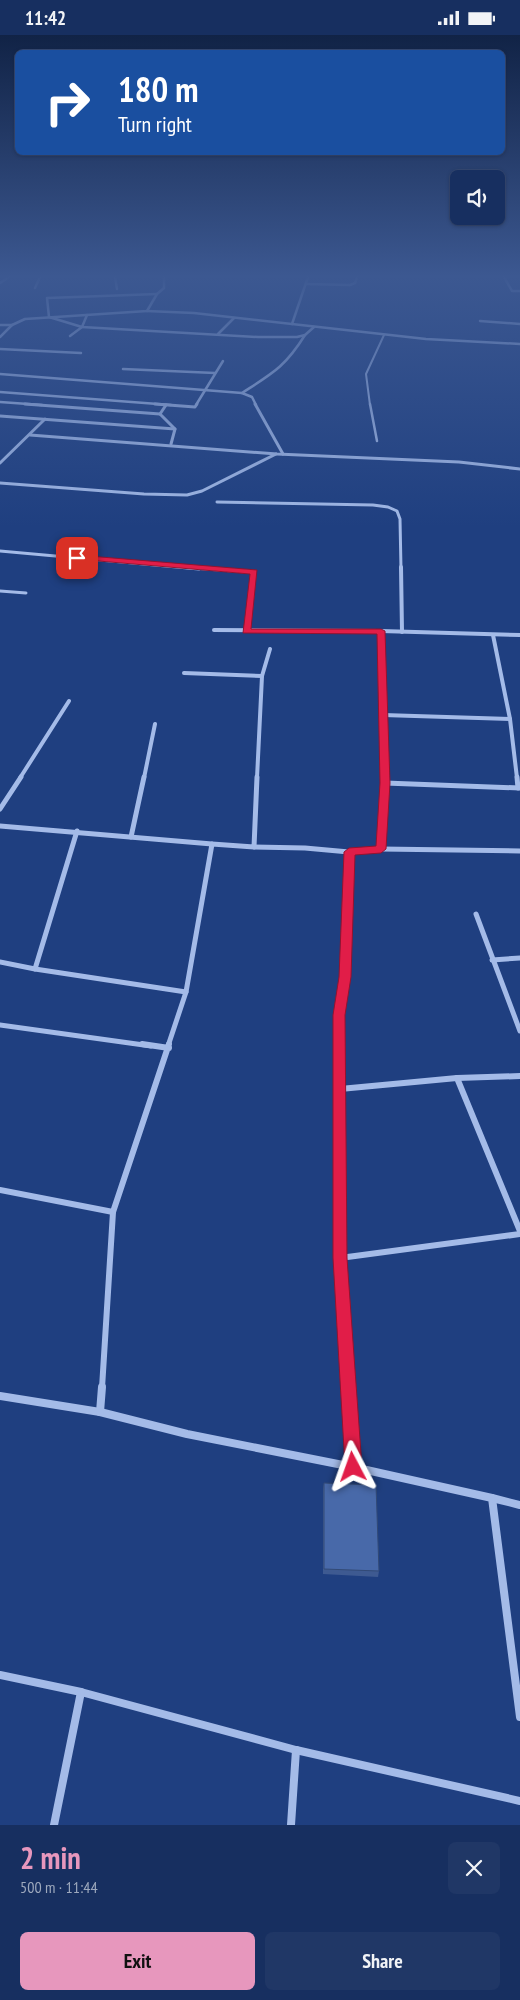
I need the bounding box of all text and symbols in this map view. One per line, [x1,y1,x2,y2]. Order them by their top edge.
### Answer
text: 11:42 [25,6,66,30]
text: 180 m [118,66,199,112]
icon: right [35,70,100,135]
text: Turn right [118,110,192,138]
map controls [450,170,505,225]
button: sound [450,170,505,225]
pin [56,537,98,579]
icon: arrive [63,544,91,572]
position arrow [326,1440,378,1492]
text: 2 min [20,1838,81,1877]
button: close [448,1842,500,1894]
text: 500 m · 11:44 [20,1877,98,1897]
button: Exit [20,1932,255,1990]
button: Share [265,1932,500,1990]

